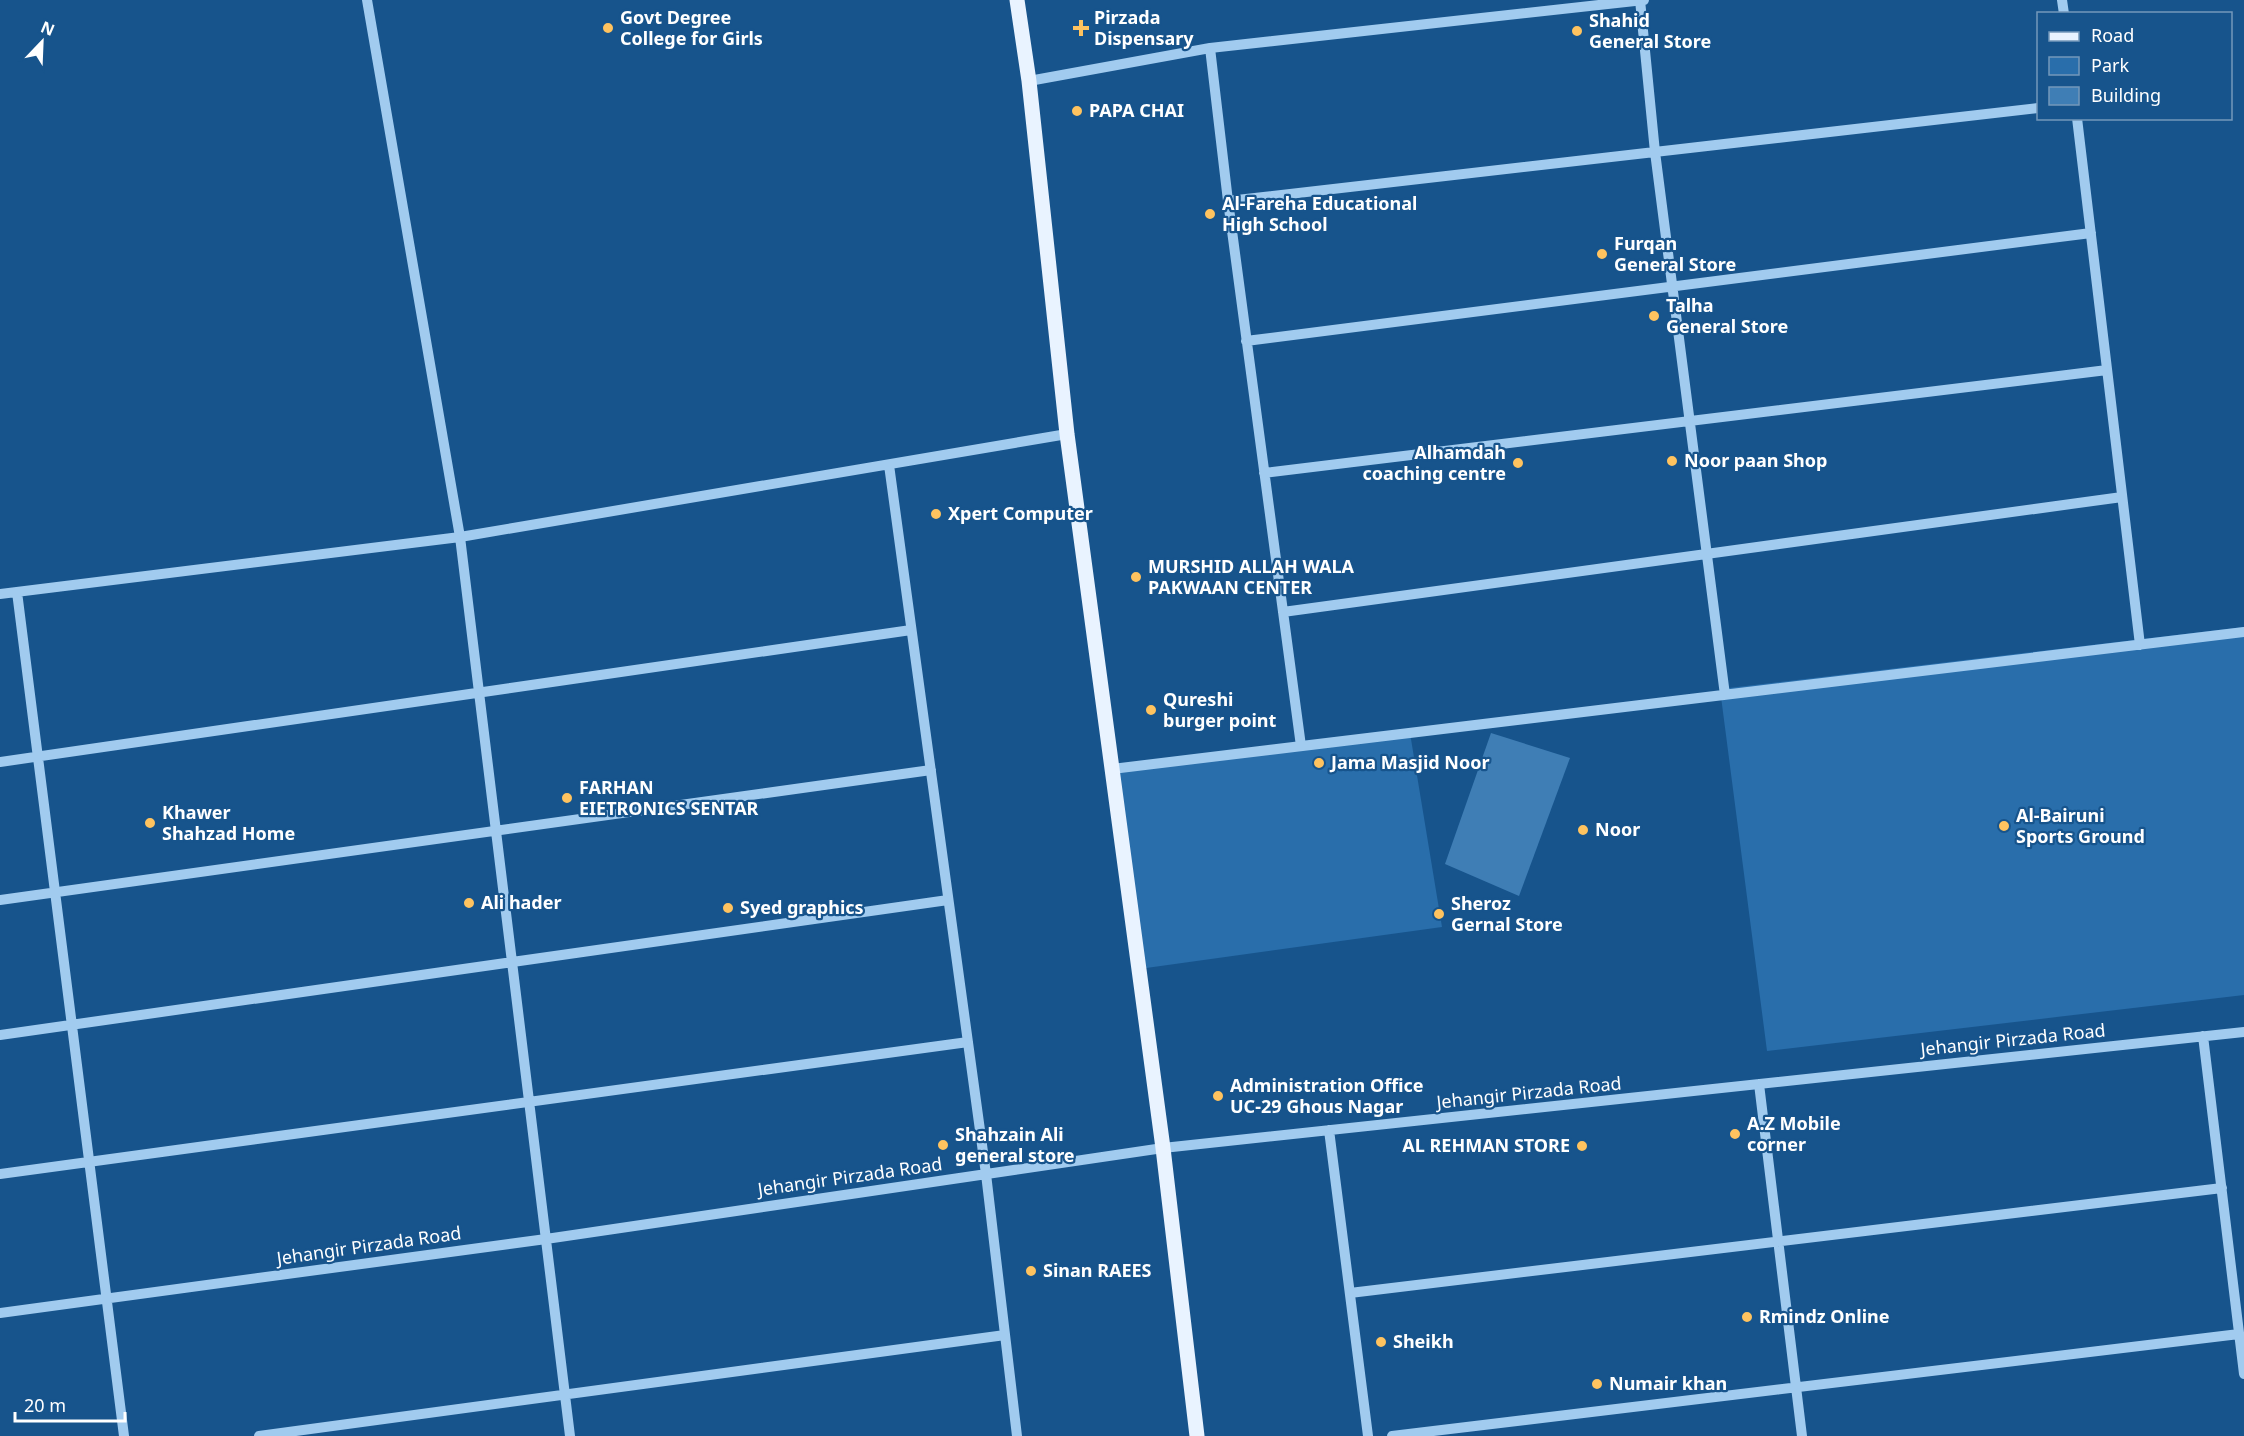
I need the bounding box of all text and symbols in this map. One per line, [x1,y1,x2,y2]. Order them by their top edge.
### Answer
place label: Govt Degree College for Girls [620,5,763,50]
place label: Pirzada Dispensary [1094,5,1194,50]
place label: Shahid General Store [1589,8,1711,53]
north arrow [12,12,72,72]
legend [2037,12,2232,120]
text: N [38,16,58,41]
marker: Pirzada Dispensary [1072,19,1090,37]
marker: Govt Degree College for Girls [601,21,615,35]
text: Road [2091,23,2134,47]
marker: Shahid General Store [1570,24,1584,38]
text: Park [2091,53,2129,77]
text: Building [2091,83,2161,107]
place label: PAPA CHAI [1089,98,1184,122]
marker: PAPA CHAI [1070,104,1084,118]
place label: Al-Fareha Educational High School [1222,191,1417,236]
marker: Al-Fareha Educational High School [1203,207,1217,221]
place label: Furqan General Store [1614,231,1736,276]
marker: Furqan General Store [1595,247,1609,261]
place label: Talha General Store [1666,293,1788,338]
marker: Talha General Store [1647,309,1661,323]
place label: Alhamdah coaching centre [1363,440,1506,485]
place label: Noor paan Shop [1684,448,1827,472]
marker: Noor paan Shop [1665,454,1679,468]
marker: Alhamdah coaching centre [1511,456,1525,470]
place label: Xpert Computer [948,501,1093,525]
marker: Xpert Computer [929,507,943,521]
place label: MURSHID ALLAH WALA PAKWAAN CENTER [1148,554,1355,599]
marker: MURSHID ALLAH WALA PAKWAAN CENTER [1129,570,1143,584]
place label: Qureshi burger point [1163,687,1276,732]
marker: Qureshi burger point [1144,703,1158,717]
place label: Jama Masjid Noor [1329,750,1490,774]
marker: Jama Masjid Noor [1312,756,1326,770]
place label: FARHAN EIETRONICS SENTAR [579,775,759,820]
marker: FARHAN EIETRONICS SENTAR [560,791,574,805]
place label: Khawer Shahzad Home [162,800,295,845]
place label: Al-Bairuni Sports Ground [2016,803,2145,848]
marker: Khawer Shahzad Home [143,816,157,830]
place label: Noor [1595,817,1640,841]
marker: Al-Bairuni Sports Ground [1997,819,2011,833]
marker: Noor [1576,823,1590,837]
place label: Ali hader [481,890,562,914]
place label: Sheroz Gernal Store [1451,891,1563,936]
place label: Syed graphics [740,895,864,919]
marker: Ali hader [462,896,476,910]
marker: Syed graphics [721,901,735,915]
marker: Sheroz Gernal Store [1432,907,1446,921]
street label: Jehangir Pirzada Road [1917,1017,2107,1061]
street label: Jehangir Pirzada Road [1433,1070,1623,1114]
place label: Administration Office UC-29 Ghous Nagar [1230,1073,1424,1118]
marker: Administration Office UC-29 Ghous Nagar [1211,1089,1225,1103]
place label: A.Z Mobile corner [1747,1111,1841,1156]
place label: Shahzain Ali general store [955,1122,1075,1167]
marker: A.Z Mobile corner [1728,1127,1742,1141]
place label: AL REHMAN STORE [1402,1133,1570,1157]
marker: Shahzain Ali general store [936,1138,950,1152]
marker: AL REHMAN STORE [1575,1139,1589,1153]
street label: Jehangir Pirzada Road [754,1151,944,1201]
street label: Jehangir Pirzada Road [273,1220,463,1270]
place label: Sinan RAEES [1043,1258,1152,1282]
marker: Sinan RAEES [1024,1264,1038,1278]
place label: Rmindz Online [1759,1304,1890,1328]
marker: Rmindz Online [1740,1310,1754,1324]
place label: Sheikh [1393,1329,1454,1353]
marker: Sheikh [1374,1335,1388,1349]
place label: Numair khan [1609,1371,1727,1395]
marker: Numair khan [1590,1377,1604,1391]
scale bar [15,1385,124,1423]
text: 20 m [24,1393,66,1417]

